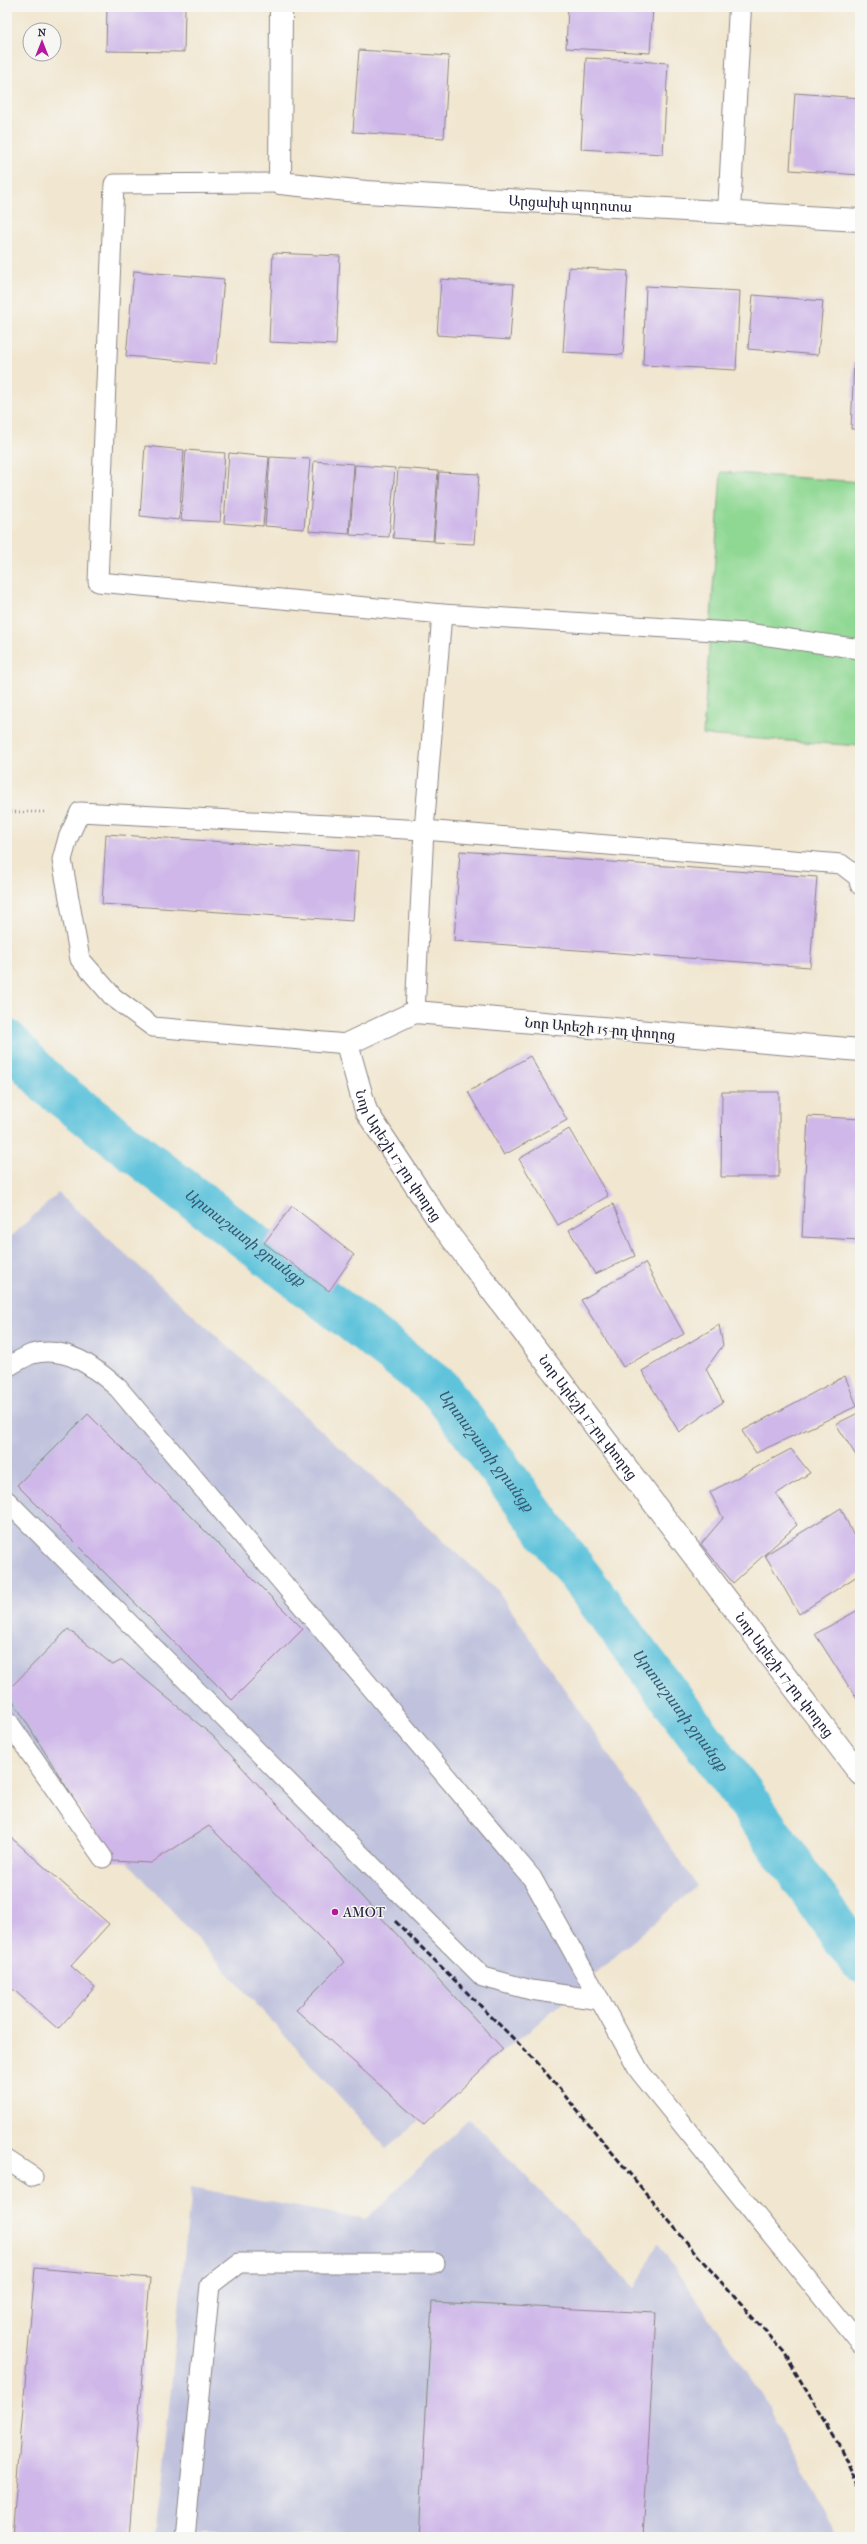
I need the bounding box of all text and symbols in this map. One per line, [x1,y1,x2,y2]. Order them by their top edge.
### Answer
north arrow [22,22,62,62]
text: N [38,26,47,39]
street label: Արցախի պողոտա [508,192,632,216]
street label: Նոր Արեշի 15-րդ փողոց [524,1014,676,1044]
street label: Նոր Արեշի 17-րդ փողոց [352,1088,445,1225]
water label: Արտաշատի ջրանցք [181,1185,310,1291]
street label: Նոր Արեշի 17-րդ փողոց [535,1352,641,1483]
water label: Արտաշատի ջրանցք [435,1386,538,1516]
street label: Նոր Արեշի 17-րդ փողոց [732,1609,837,1741]
water label: Արտաշատի ջրանցք [629,1645,732,1776]
place label: AMOT [342,1904,386,1921]
marker: AMOT [330,1907,340,1917]

